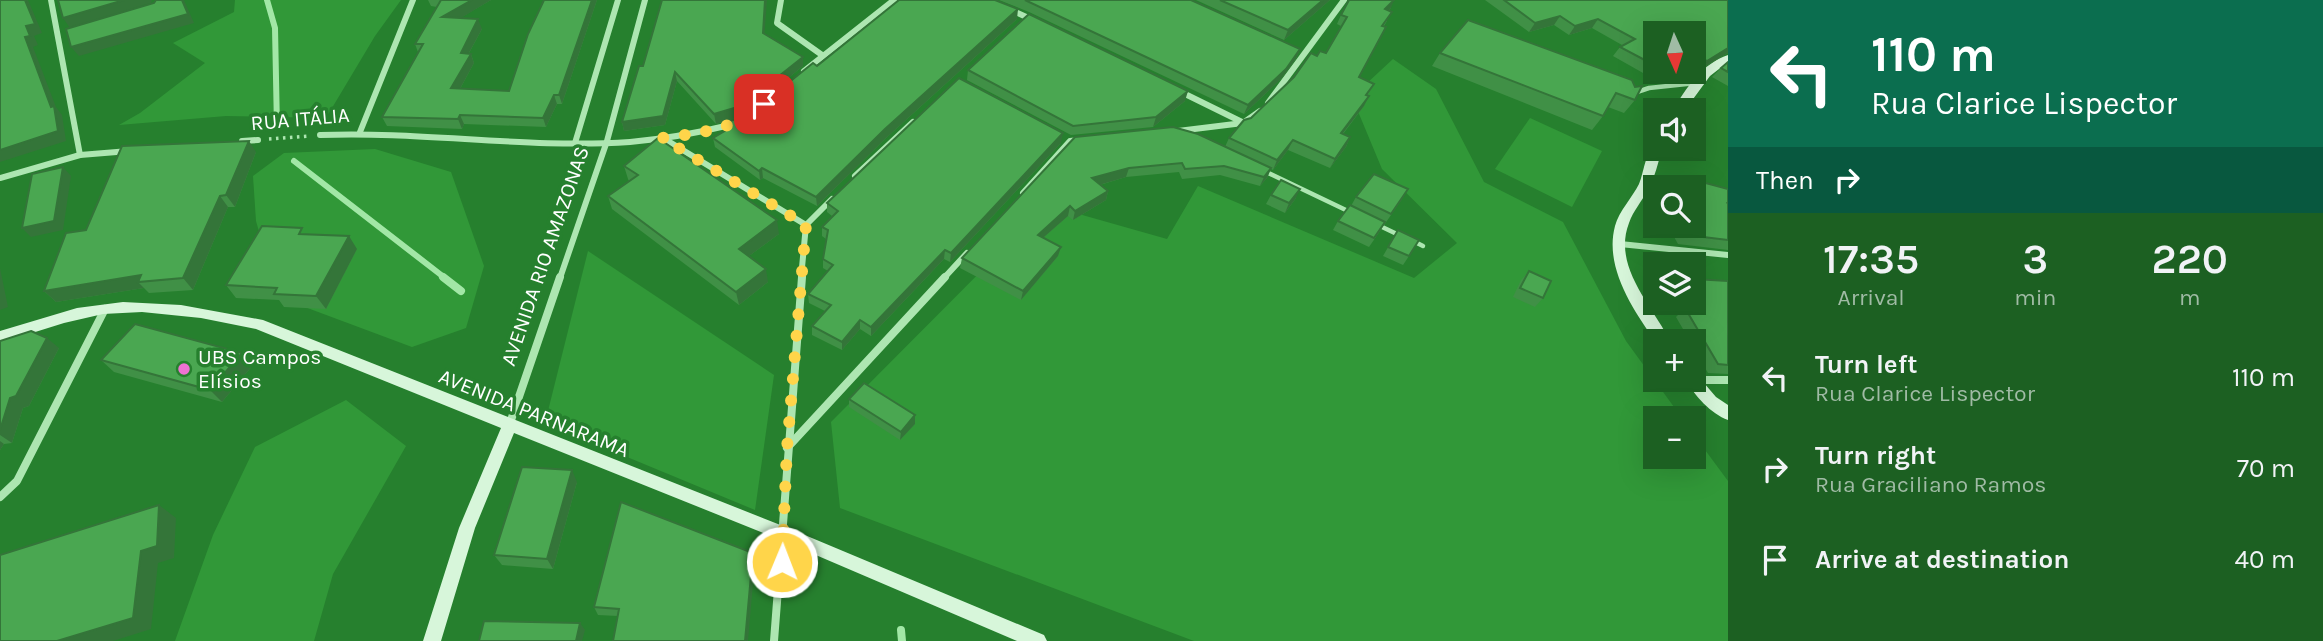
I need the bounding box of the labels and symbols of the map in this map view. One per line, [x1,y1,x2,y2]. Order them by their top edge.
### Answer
north arrow [1643,21,1706,84]
pin [734,74,794,134]
street label: RUA ITÁLIA [250,103,350,135]
street label: AVENIDA RIO AMAZONAS [496,143,594,369]
place label: UBS Campos Elísios [198,345,321,393]
marker: UBS Campos Elísios [176,361,192,377]
street label: AVENIDA PARNARAMA [435,364,633,462]
position arrow [745,525,819,599]

